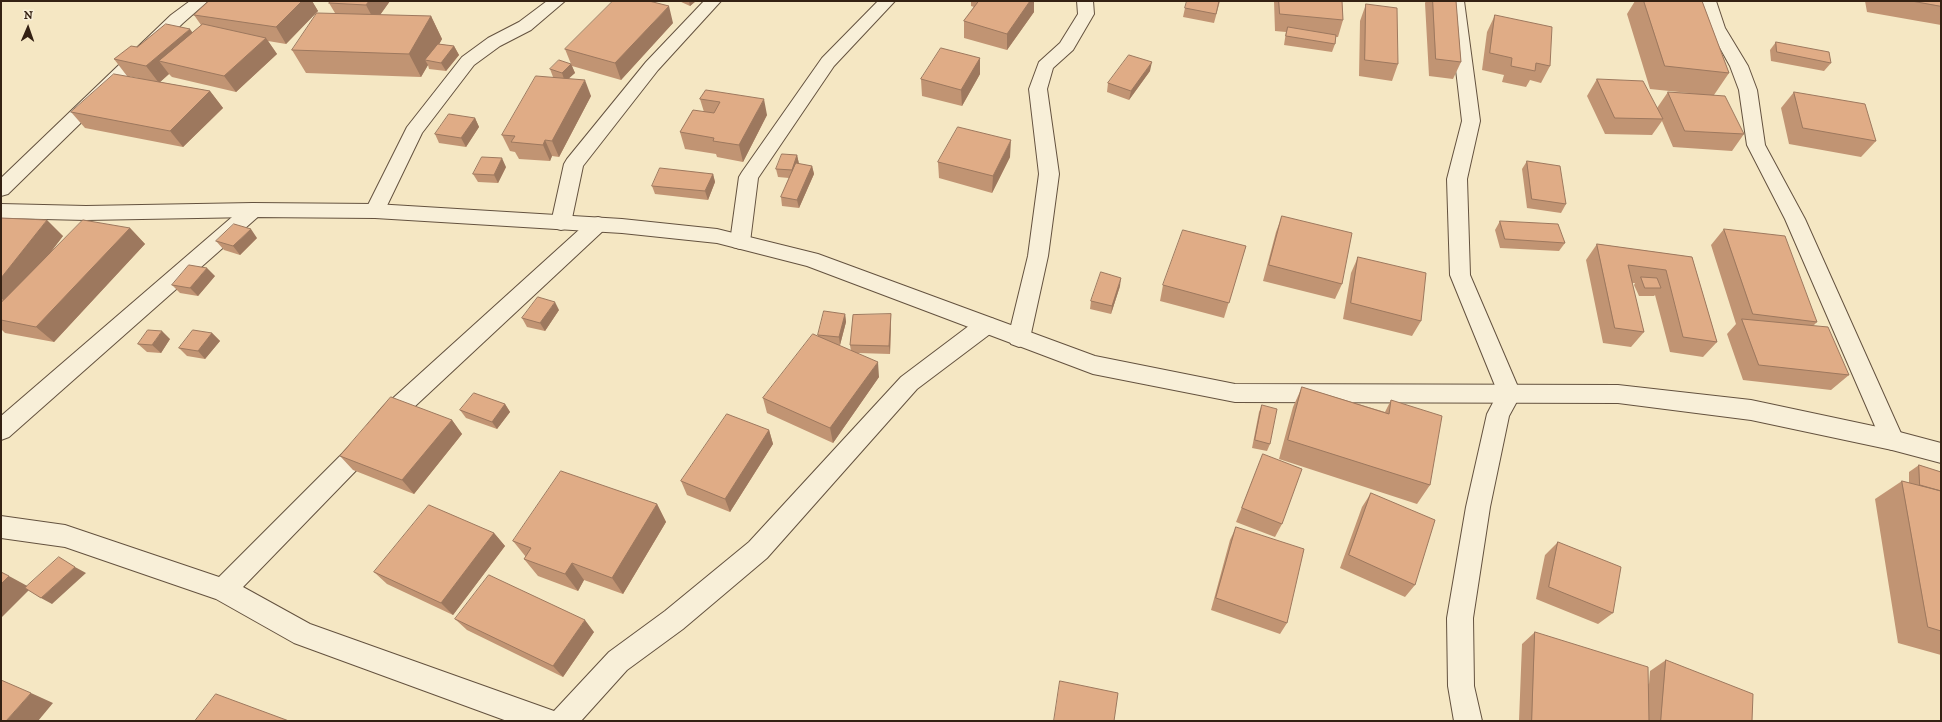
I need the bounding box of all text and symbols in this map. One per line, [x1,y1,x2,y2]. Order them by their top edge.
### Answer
north arrow [8,8,48,48]
text: N [24,9,33,23]

